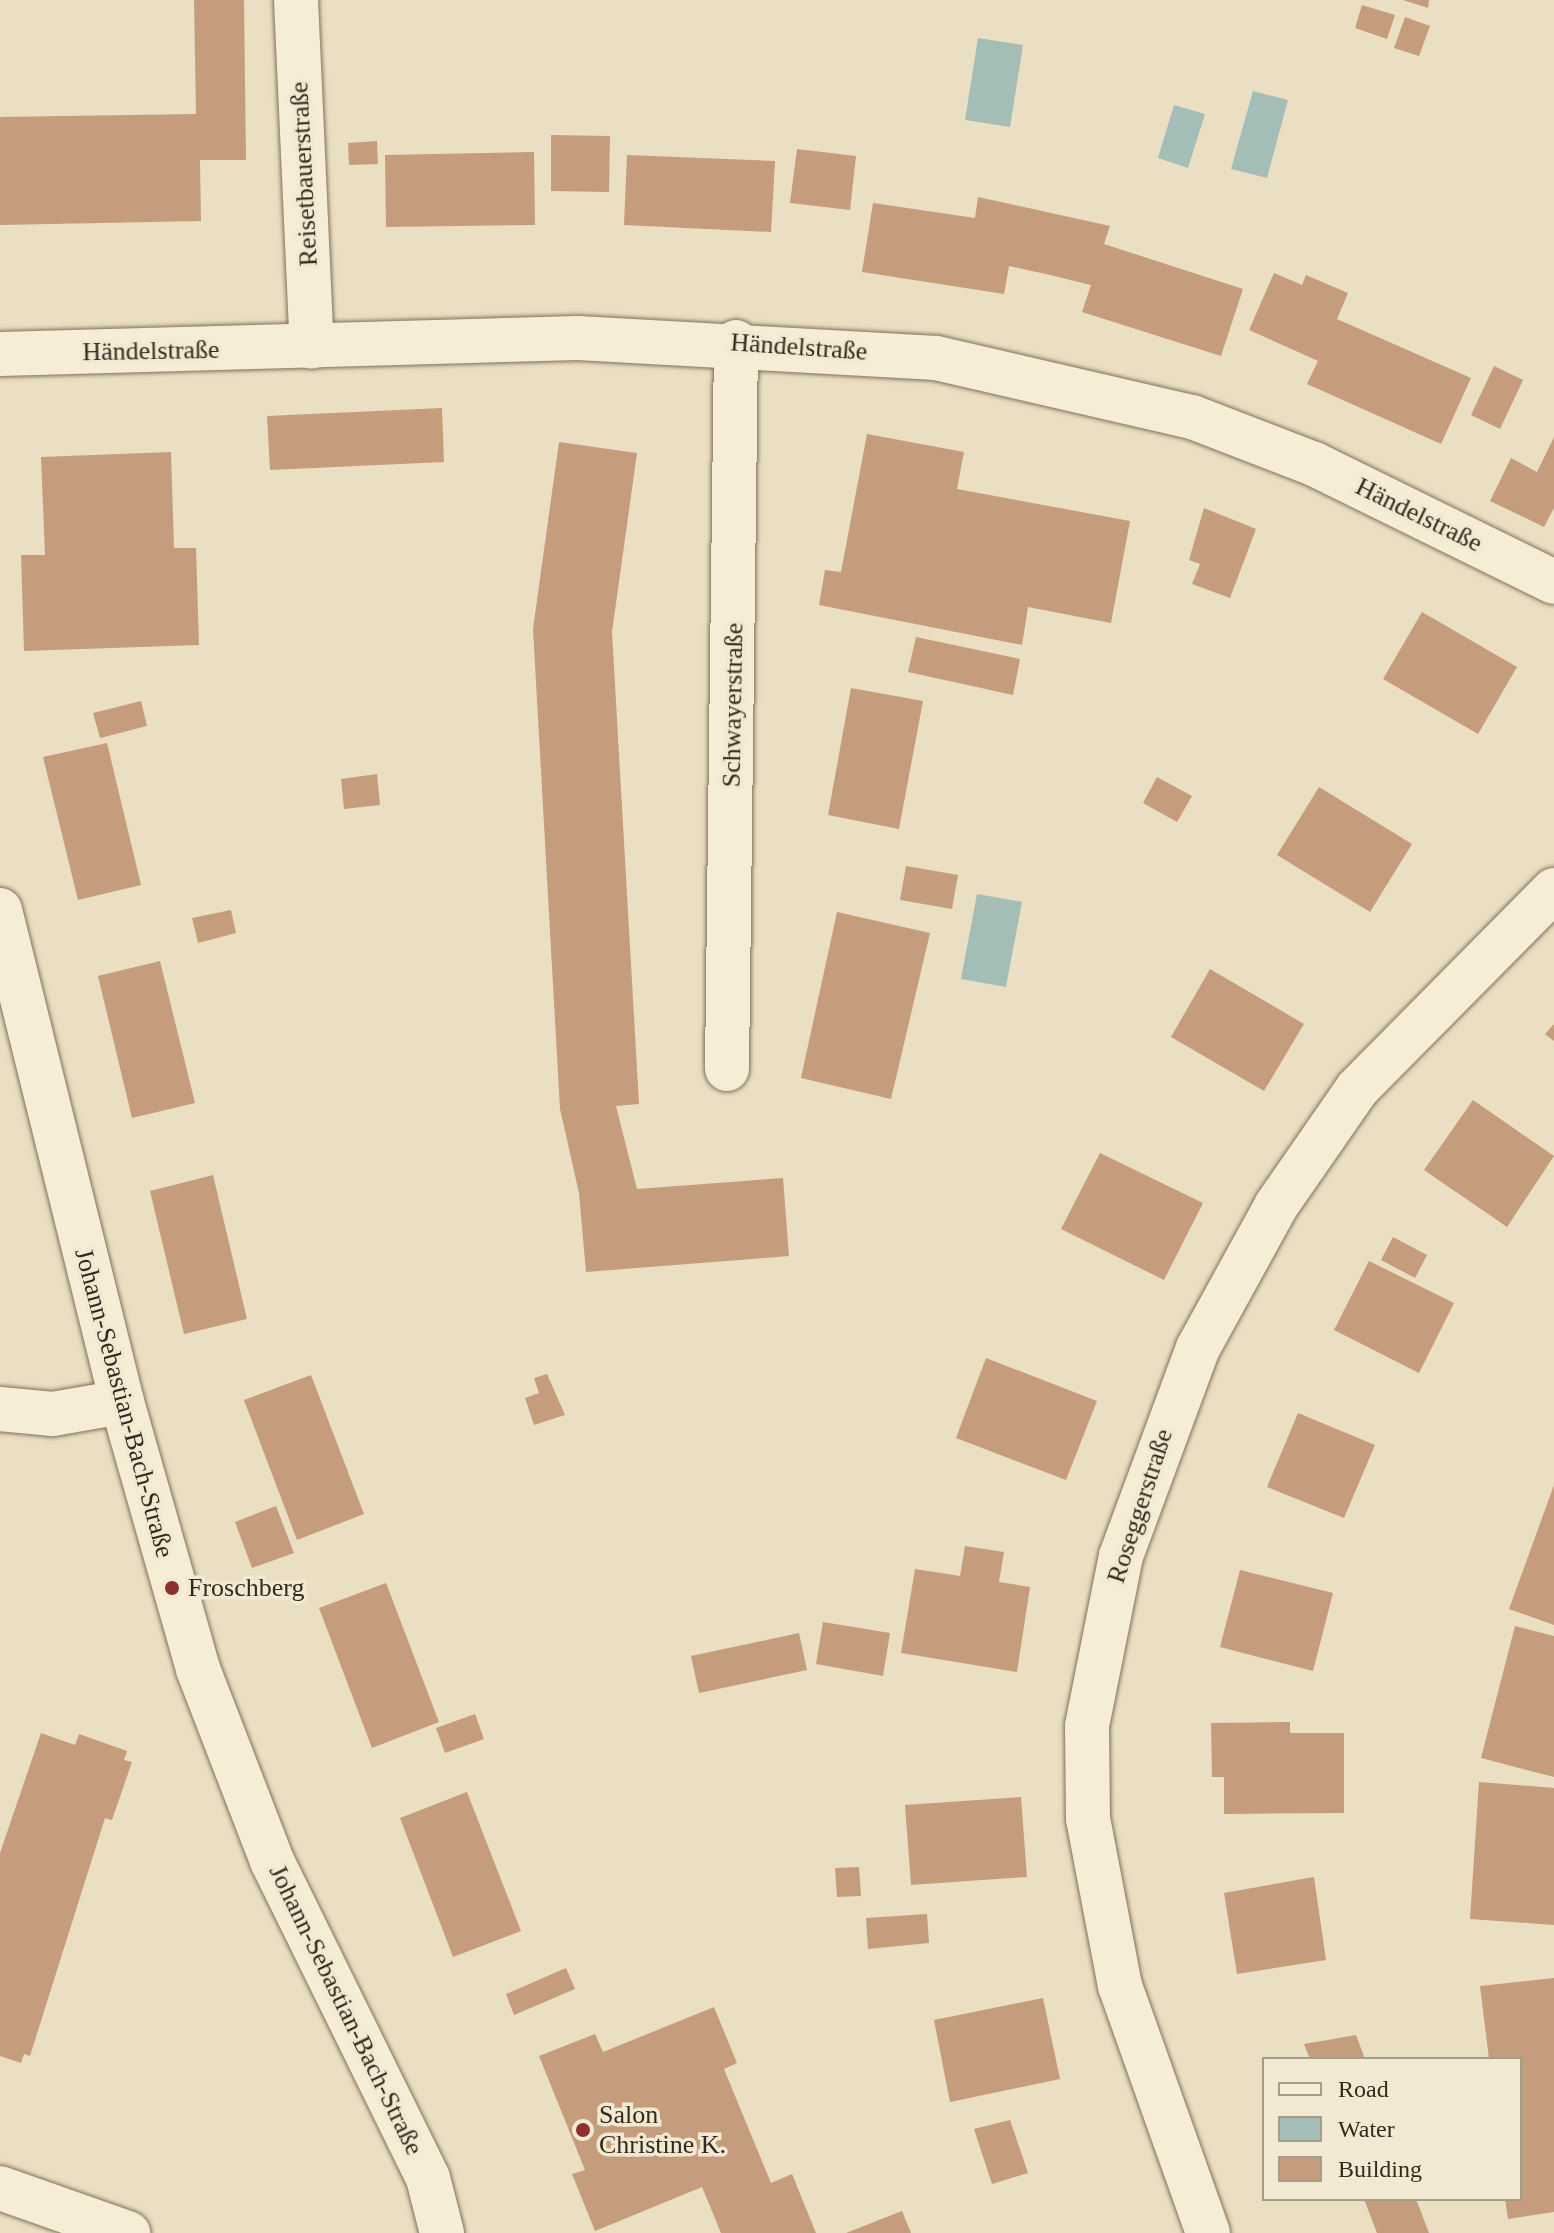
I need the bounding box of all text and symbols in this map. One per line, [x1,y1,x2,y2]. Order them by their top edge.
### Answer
street label: Reisetbauerstraße [284,81,324,267]
street label: Händelstraße [729,327,869,367]
street label: Händelstraße [82,334,220,368]
street label: Händelstraße [1351,471,1487,559]
street label: Schwayerstraße [716,622,750,788]
street label: Johann-Sebastian-Bach-Straße [68,1245,180,1561]
street label: Roseggerstraße [1100,1425,1180,1587]
place label: Froschberg [188,1572,305,1604]
marker: Froschberg [163,1579,181,1597]
street label: Johann-Sebastian-Bach-Straße [262,1860,430,2160]
legend [1262,2057,1522,2201]
text: Road [1338,2076,1389,2102]
place label: Salon Christine K. [599,2099,726,2160]
text: Water [1338,2116,1395,2142]
marker: Salon Christine K. [574,2121,592,2139]
text: Building [1338,2156,1422,2182]

